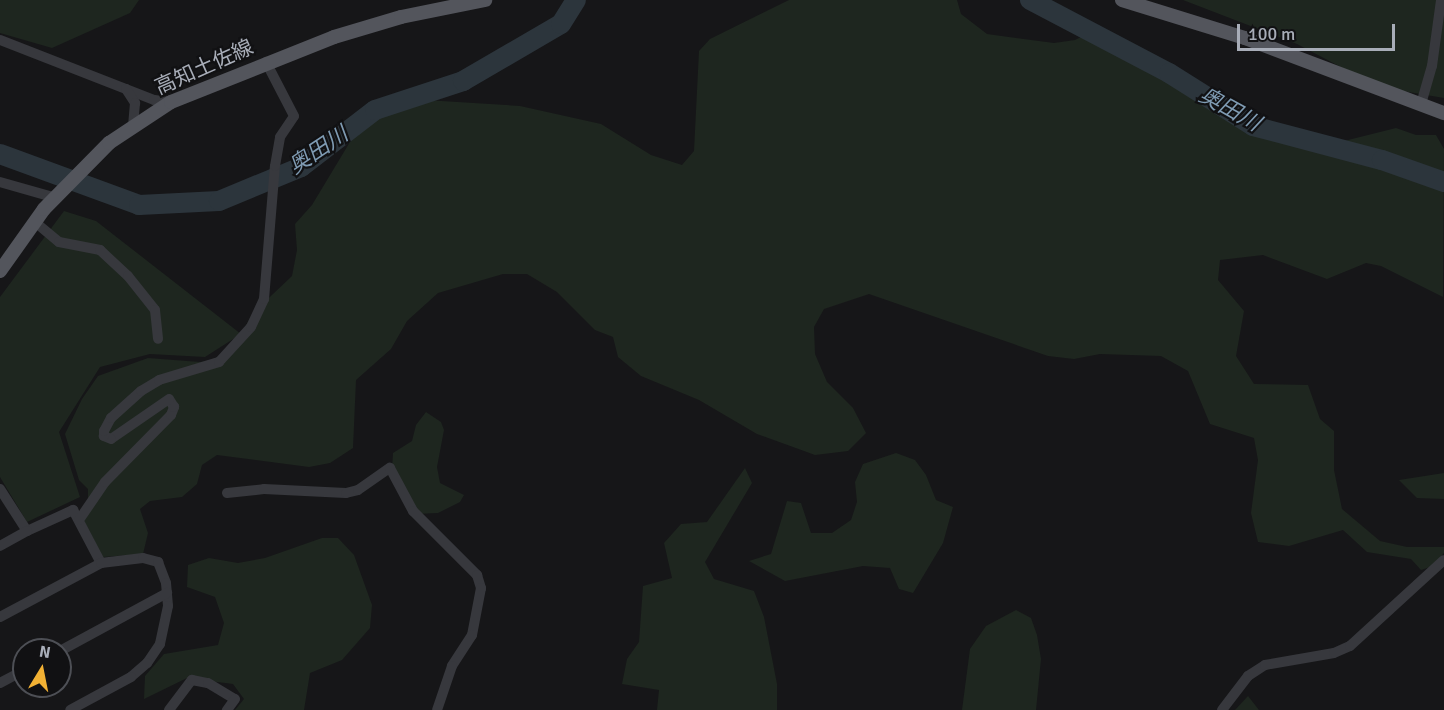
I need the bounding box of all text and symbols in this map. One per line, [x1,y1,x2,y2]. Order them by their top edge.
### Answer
scale bar [1240,12,1398,50]
text: 100 m [1248,23,1295,45]
street label: 高知土佐線 [151,34,257,100]
water label: 奥田川 [1195,81,1265,137]
water label: 奥田川 [283,121,353,179]
north arrow [12,638,72,698]
text: N [38,641,52,663]

